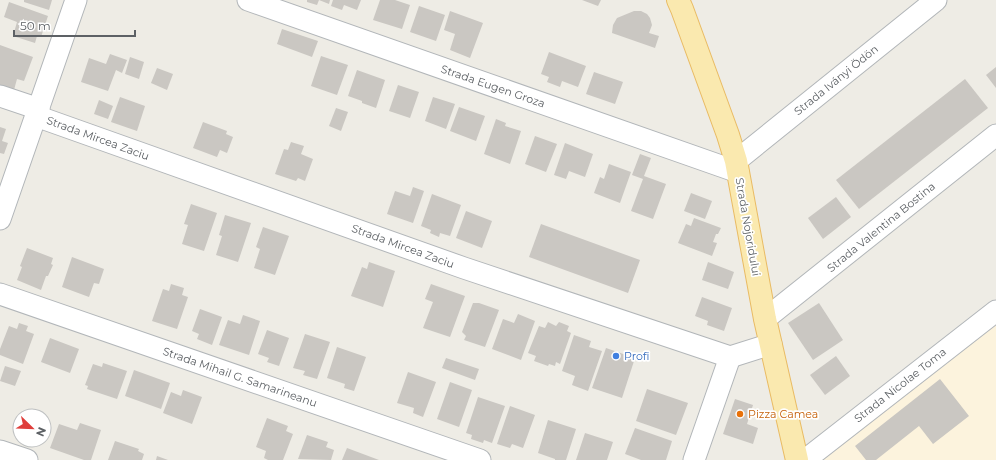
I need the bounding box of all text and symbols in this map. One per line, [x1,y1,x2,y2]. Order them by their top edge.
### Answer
scale bar [14,12,135,38]
text: 50 m [20,18,51,33]
street label: Strada Iványi Ödön [791,42,881,118]
street label: Strada Eugen Groza [439,62,547,110]
street label: Strada Mircea Zaciu [45,113,151,163]
street label: Strada Nojoridului [732,177,764,277]
street label: Strada Valentina Bostina [824,179,938,275]
street label: Strada Mircea Zaciu [350,221,456,271]
street label: Strada Mihail G. Samarineanu [161,344,319,410]
street label: Strada Nicolae Toma [851,345,949,425]
place label: Profi [624,349,650,363]
marker: Profi [611,351,621,361]
place label: Pizza Camea [748,407,818,421]
north arrow [12,408,52,448]
marker: Pizza Camea [735,409,745,419]
text: N [33,425,49,439]

